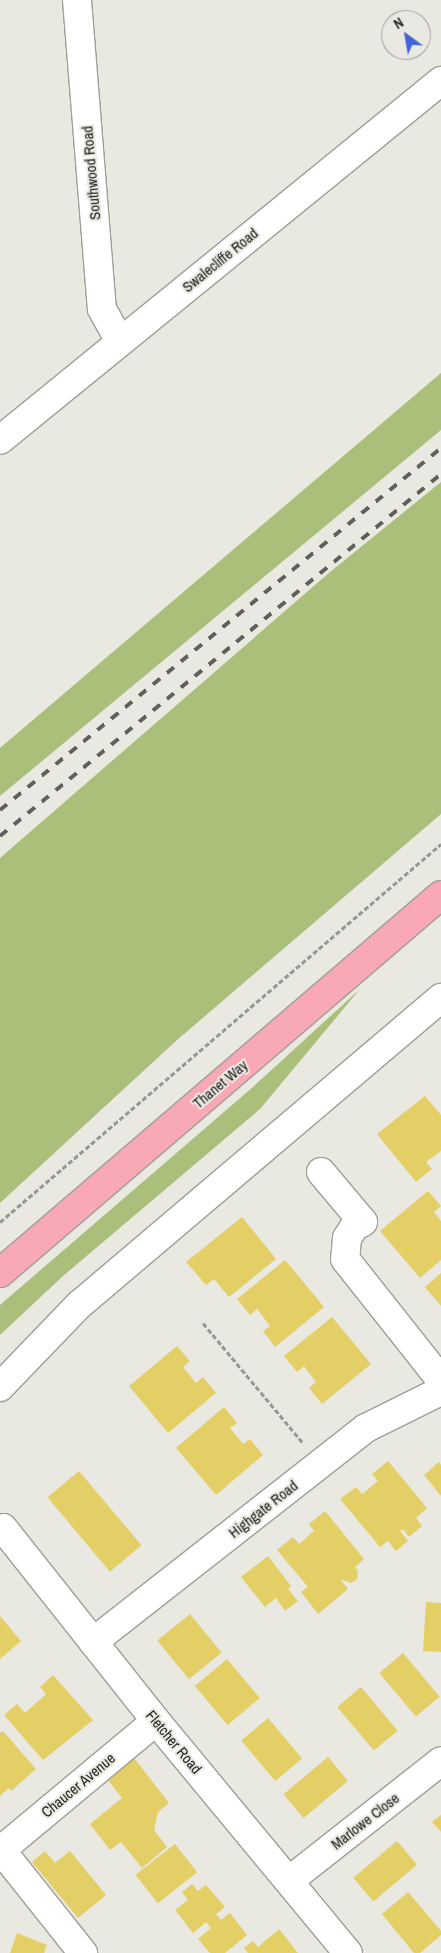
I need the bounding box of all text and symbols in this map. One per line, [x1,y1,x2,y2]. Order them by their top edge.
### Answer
north arrow [381,10,431,60]
text: N [390,13,407,33]
street label: Southwood Road [78,125,104,221]
street label: Swalecliffe Road [179,224,261,296]
street label: Thanet Way [189,1056,251,1112]
street label: Highgate Road [225,1476,301,1542]
street label: Fletcher Road [142,1707,206,1777]
street label: Chaucer Avenue [37,1749,119,1821]
street label: Marlowe Close [327,1789,403,1853]

